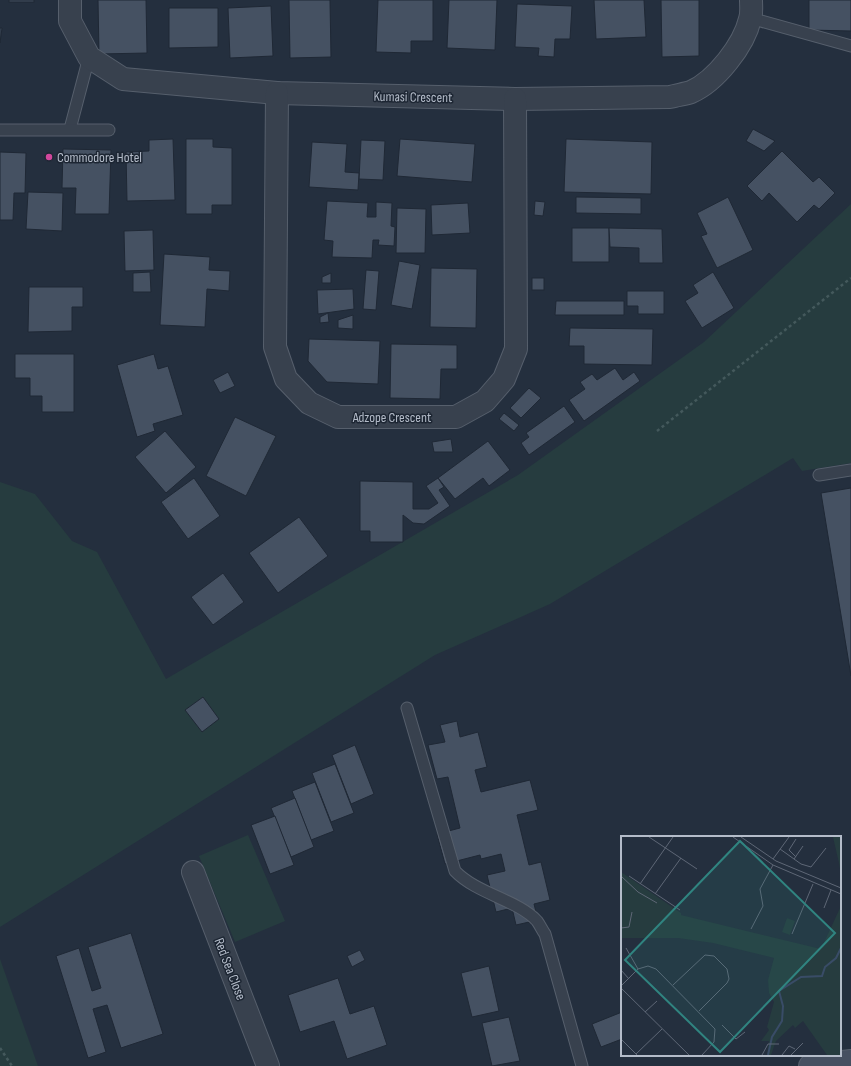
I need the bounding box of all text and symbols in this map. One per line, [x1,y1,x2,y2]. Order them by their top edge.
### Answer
street label: Kumasi Crescent [373,88,453,106]
place label: Commodore Hotel [57,149,142,166]
marker: Commodore Hotel [44,152,54,162]
street label: Adzope Crescent [352,409,431,426]
inset map [621,836,841,1056]
street label: Red Sea Close [210,936,250,1002]

